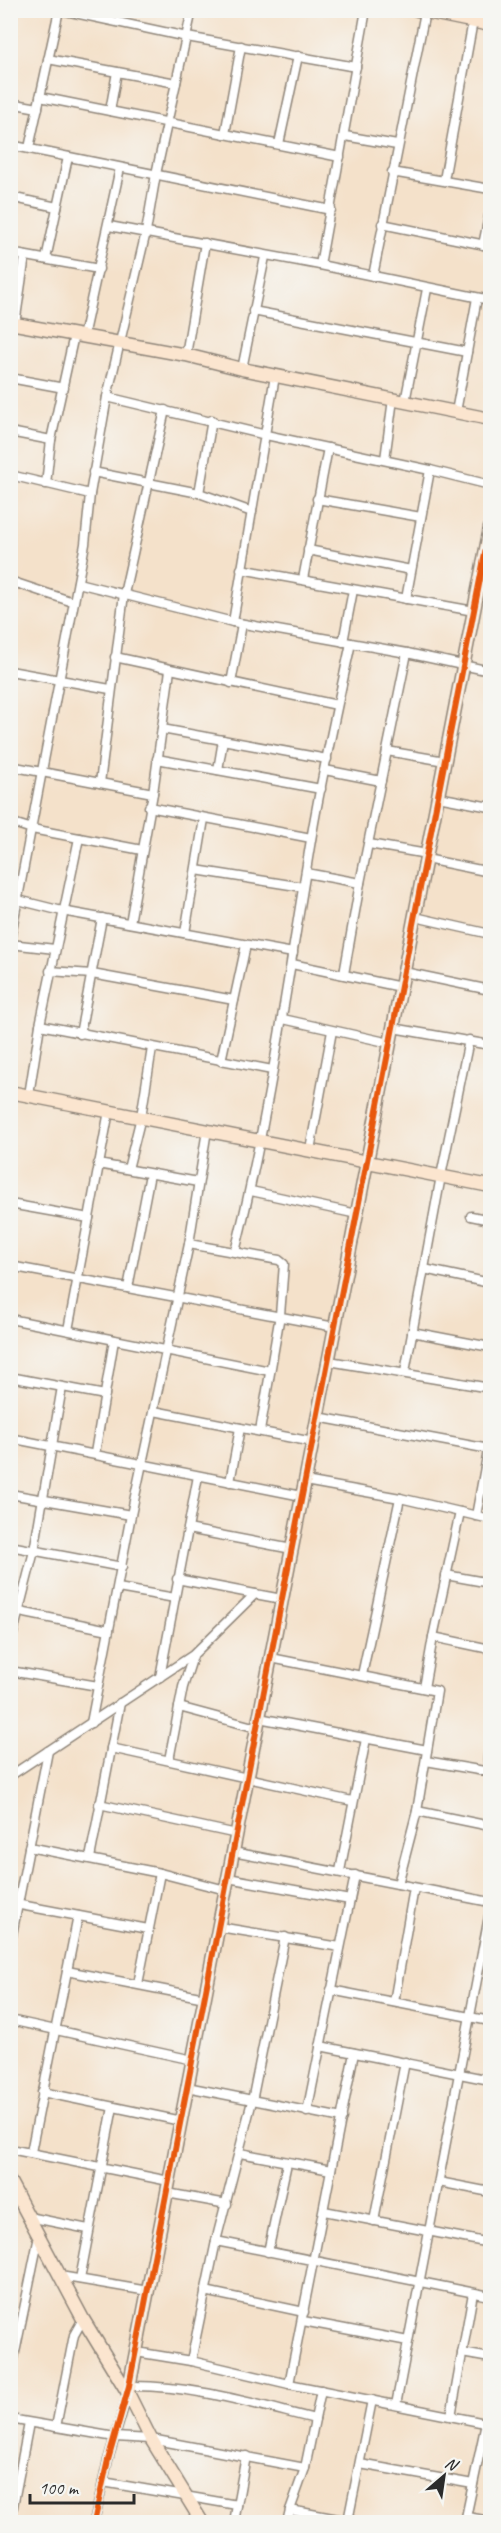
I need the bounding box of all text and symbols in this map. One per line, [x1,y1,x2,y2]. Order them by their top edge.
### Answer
north arrow [414,2446,474,2506]
text: N [442,2453,463,2476]
scale bar [30,2467,134,2505]
text: 100 m [39,2477,80,2499]

